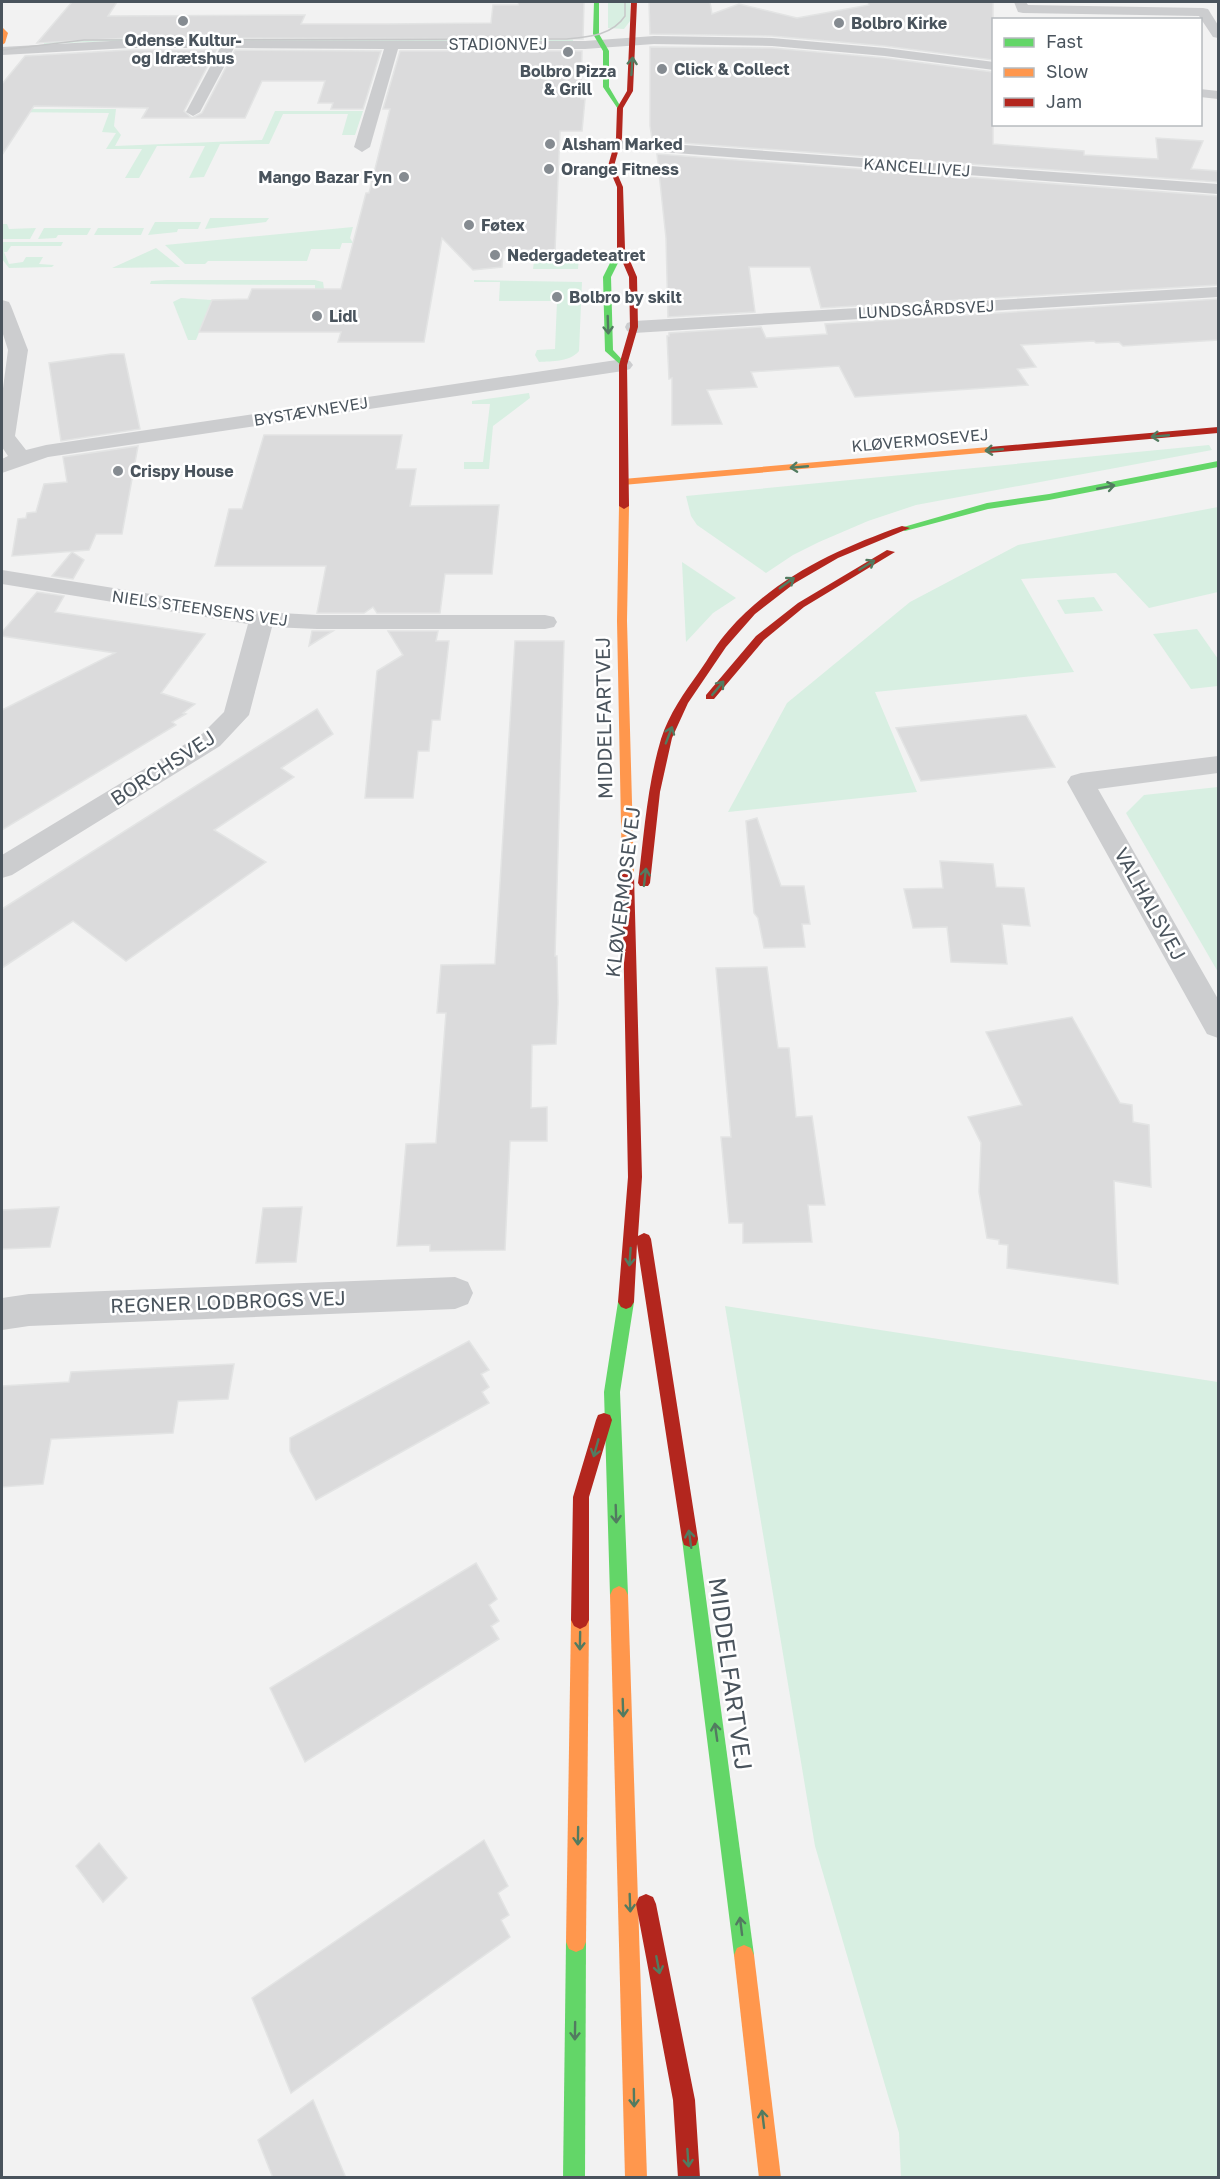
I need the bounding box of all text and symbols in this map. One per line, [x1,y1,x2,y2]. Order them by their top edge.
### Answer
place label: Bolbro Kirke [851,13,947,33]
marker: Odense Kultur- og Idrætshus [176,14,190,28]
marker: Bolbro Kirke [832,16,846,30]
legend [992,18,1202,126]
place label: Odense Kultur- og Idrætshus [124,30,242,68]
text: Fast [1046,30,1083,52]
street label: STADIONVEJ [448,34,548,54]
marker: Bolbro Pizza & Grill [561,45,575,59]
one-way arrow [626,57,637,77]
place label: Click & Collect [674,59,790,79]
text: Slow [1046,60,1089,82]
place label: Bolbro Pizza & Grill [520,61,616,99]
marker: Click & Collect [655,62,669,76]
text: Jam [1046,90,1082,112]
place label: Alsham Marked [562,134,683,154]
marker: Alsham Marked [543,137,557,151]
street label: KANCELLIVEJ [863,153,971,181]
place label: Orange Fitness [561,159,679,179]
marker: Orange Fitness [542,162,556,176]
place label: Mango Bazar Fyn [258,167,392,187]
marker: Mango Bazar Fyn [397,170,411,184]
place label: Føtex [481,215,525,235]
marker: Føtex [462,218,476,232]
place label: Nedergadeteatret [507,245,645,265]
marker: Nedergadeteatret [488,248,502,262]
place label: Bolbro by skilt [569,287,682,307]
marker: Bolbro by skilt [550,290,564,304]
street label: LUNDSGÅRDSVEJ [857,295,995,323]
place label: Lidl [329,306,358,326]
marker: Lidl [310,309,324,323]
one-way arrow [603,315,614,335]
street label: BYSTÆVNEVEJ [252,392,370,430]
street label: KLØVERMOSEVEJ [851,424,989,456]
one-way arrow [1151,431,1171,442]
one-way arrow [984,445,1004,456]
place label: Crispy House [130,461,234,481]
one-way arrow [790,461,810,472]
marker: Crispy House [111,464,125,478]
one-way arrow [1096,481,1116,492]
one-way arrow [858,558,875,570]
one-way arrow [779,577,795,589]
street label: NIELS STEENSENS VEJ [111,586,289,630]
street label: MIDDELFARTVEJ [590,637,616,799]
one-way arrow [711,681,725,696]
street label: BORCHSVEJ [106,724,219,810]
one-way arrow [665,726,676,745]
street label: KLØVERMOSEVEJ [600,805,644,979]
street label: VALHALSVEJ [1110,843,1192,964]
one-way arrow [640,868,651,888]
one-way arrow [624,1246,635,1266]
street label: REGNER LODBROGS VEJ [110,1285,346,1317]
one-way arrow [590,1438,601,1457]
one-way arrow [611,1503,622,1523]
one-way arrow [684,1530,695,1549]
street label: MIDDELFARTVEJ [704,1575,759,1772]
one-way arrow [574,1631,586,1651]
one-way arrow [618,1698,629,1718]
one-way arrow [710,1723,721,1743]
one-way arrow [572,1826,584,1846]
one-way arrow [624,1893,635,1913]
one-way arrow [735,1916,746,1936]
one-way arrow [653,1955,664,1975]
one-way arrow [570,2021,581,2041]
one-way arrow [629,2088,640,2108]
one-way arrow [758,2110,769,2130]
one-way arrow [682,2147,693,2167]

